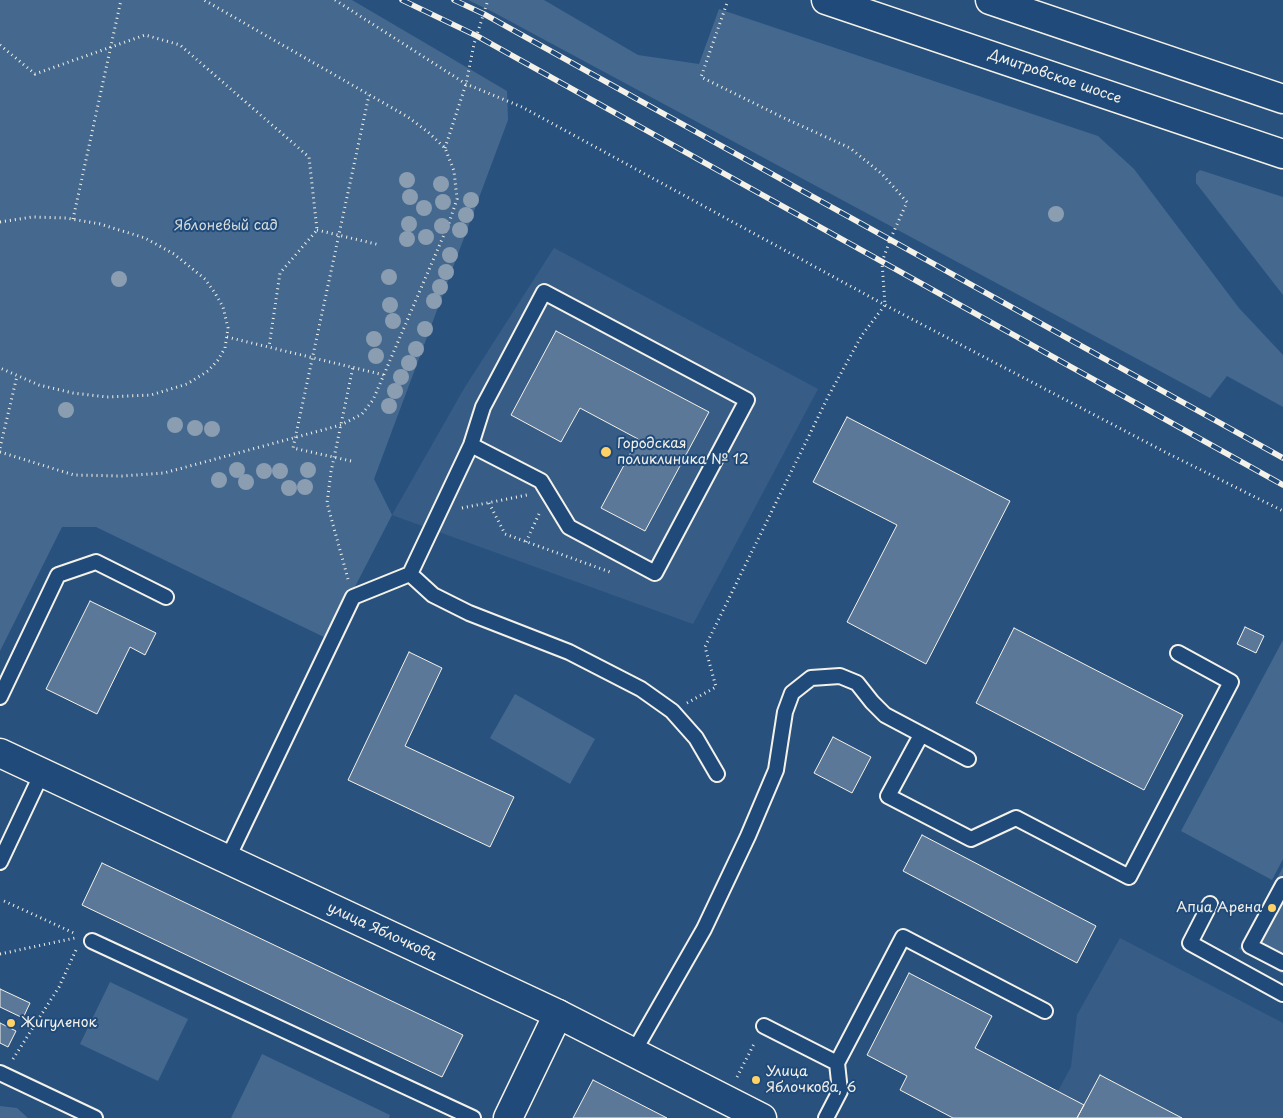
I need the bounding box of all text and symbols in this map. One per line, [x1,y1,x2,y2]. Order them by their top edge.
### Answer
street label: Дмитровское шоссе [986,46,1124,108]
park label: Яблоневый сад [174,218,278,234]
place label: Городская поликлиника № 12 [617,436,749,468]
marker: Городская поликлиника № 12 [599,445,613,459]
street label: улица Яблочкова [325,899,439,965]
place label: Апиа Арена [1176,900,1262,916]
marker: Апиа Арена [1266,902,1278,914]
place label: Жигуленок [21,1015,97,1031]
marker: Жигуленок [5,1017,17,1029]
place label: Улица Яблочкова, 6 [766,1064,856,1096]
marker: Улица Яблочкова, 6 [750,1074,762,1086]

